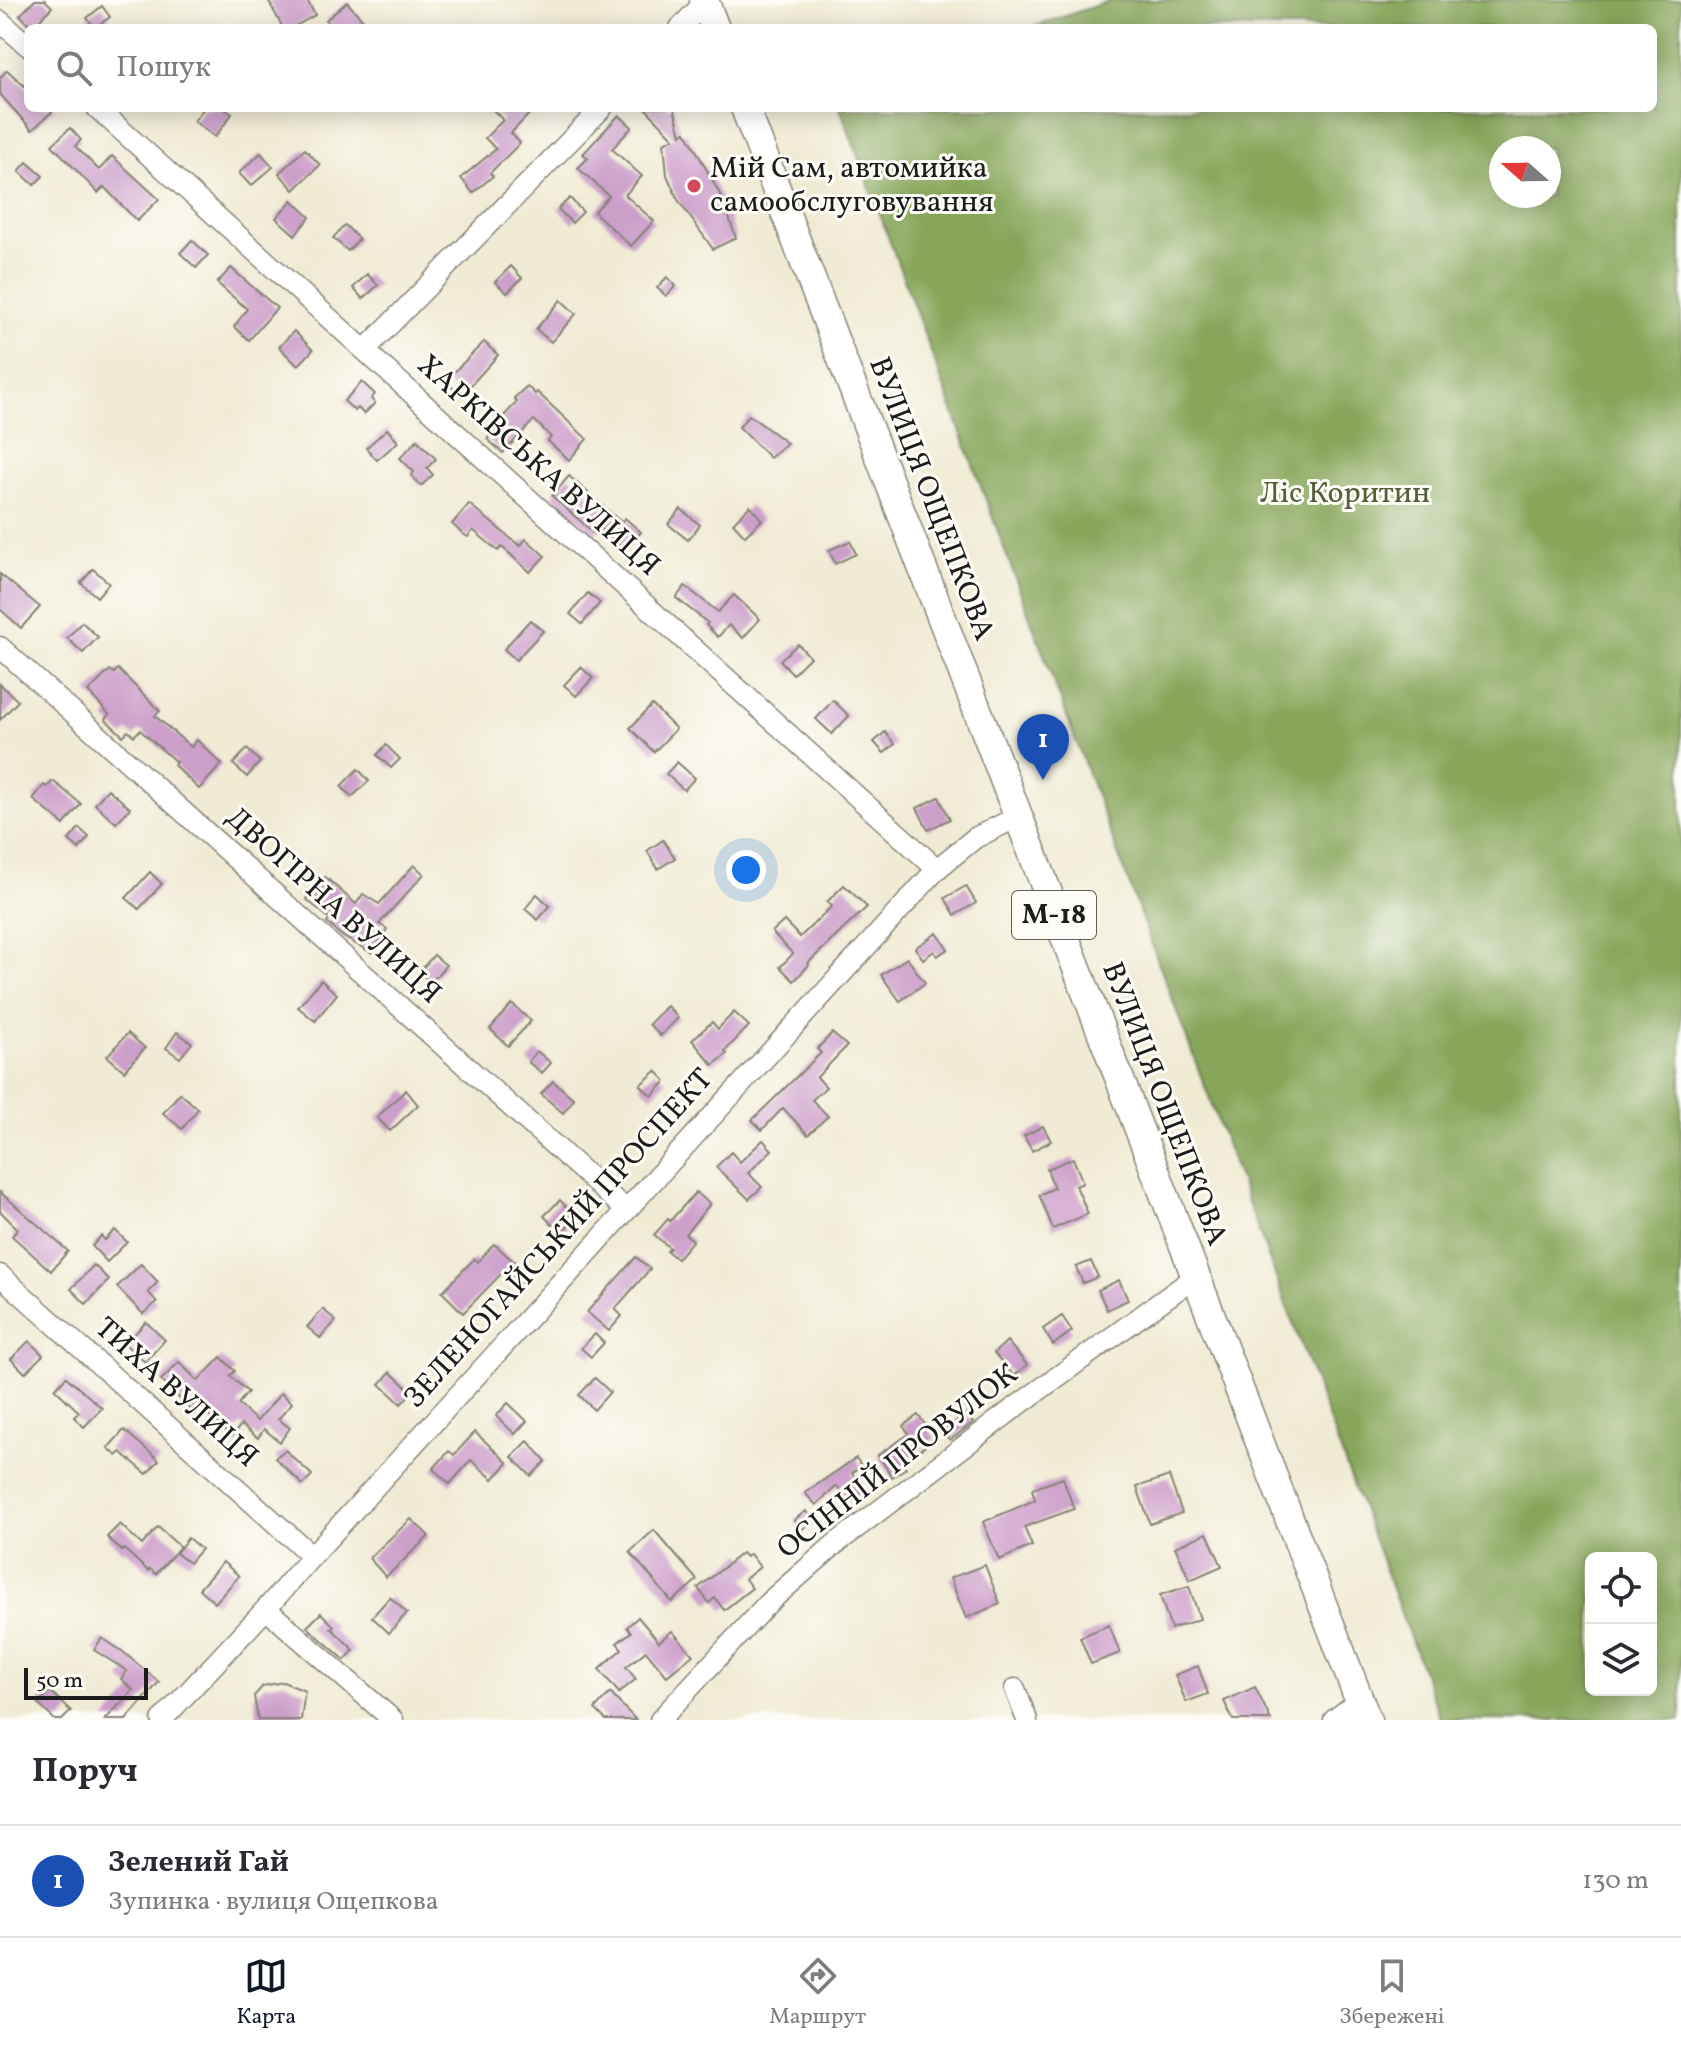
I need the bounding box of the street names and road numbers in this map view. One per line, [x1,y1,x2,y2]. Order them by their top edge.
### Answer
street label: ХАРКІВСЬКА ВУЛИЦЯ [407,345,669,587]
street label: ВУЛИЦЯ ОЩЕПКОВА [857,351,1005,647]
street label: ДВОГІРНА ВУЛИЦЯ [216,798,450,1014]
road number: М-18 [1012,891,1096,939]
street label: ВУЛИЦЯ ОЩЕПКОВА [1090,956,1238,1252]
street label: ЗЕЛЕНОГАЙСЬКИЙ ПРОСПЕКТ [395,1060,723,1418]
street label: ТИХА ВУЛИЦЯ [85,1308,267,1478]
street label: ОСІННІЙ ПРОВУЛОК [769,1354,1027,1570]

